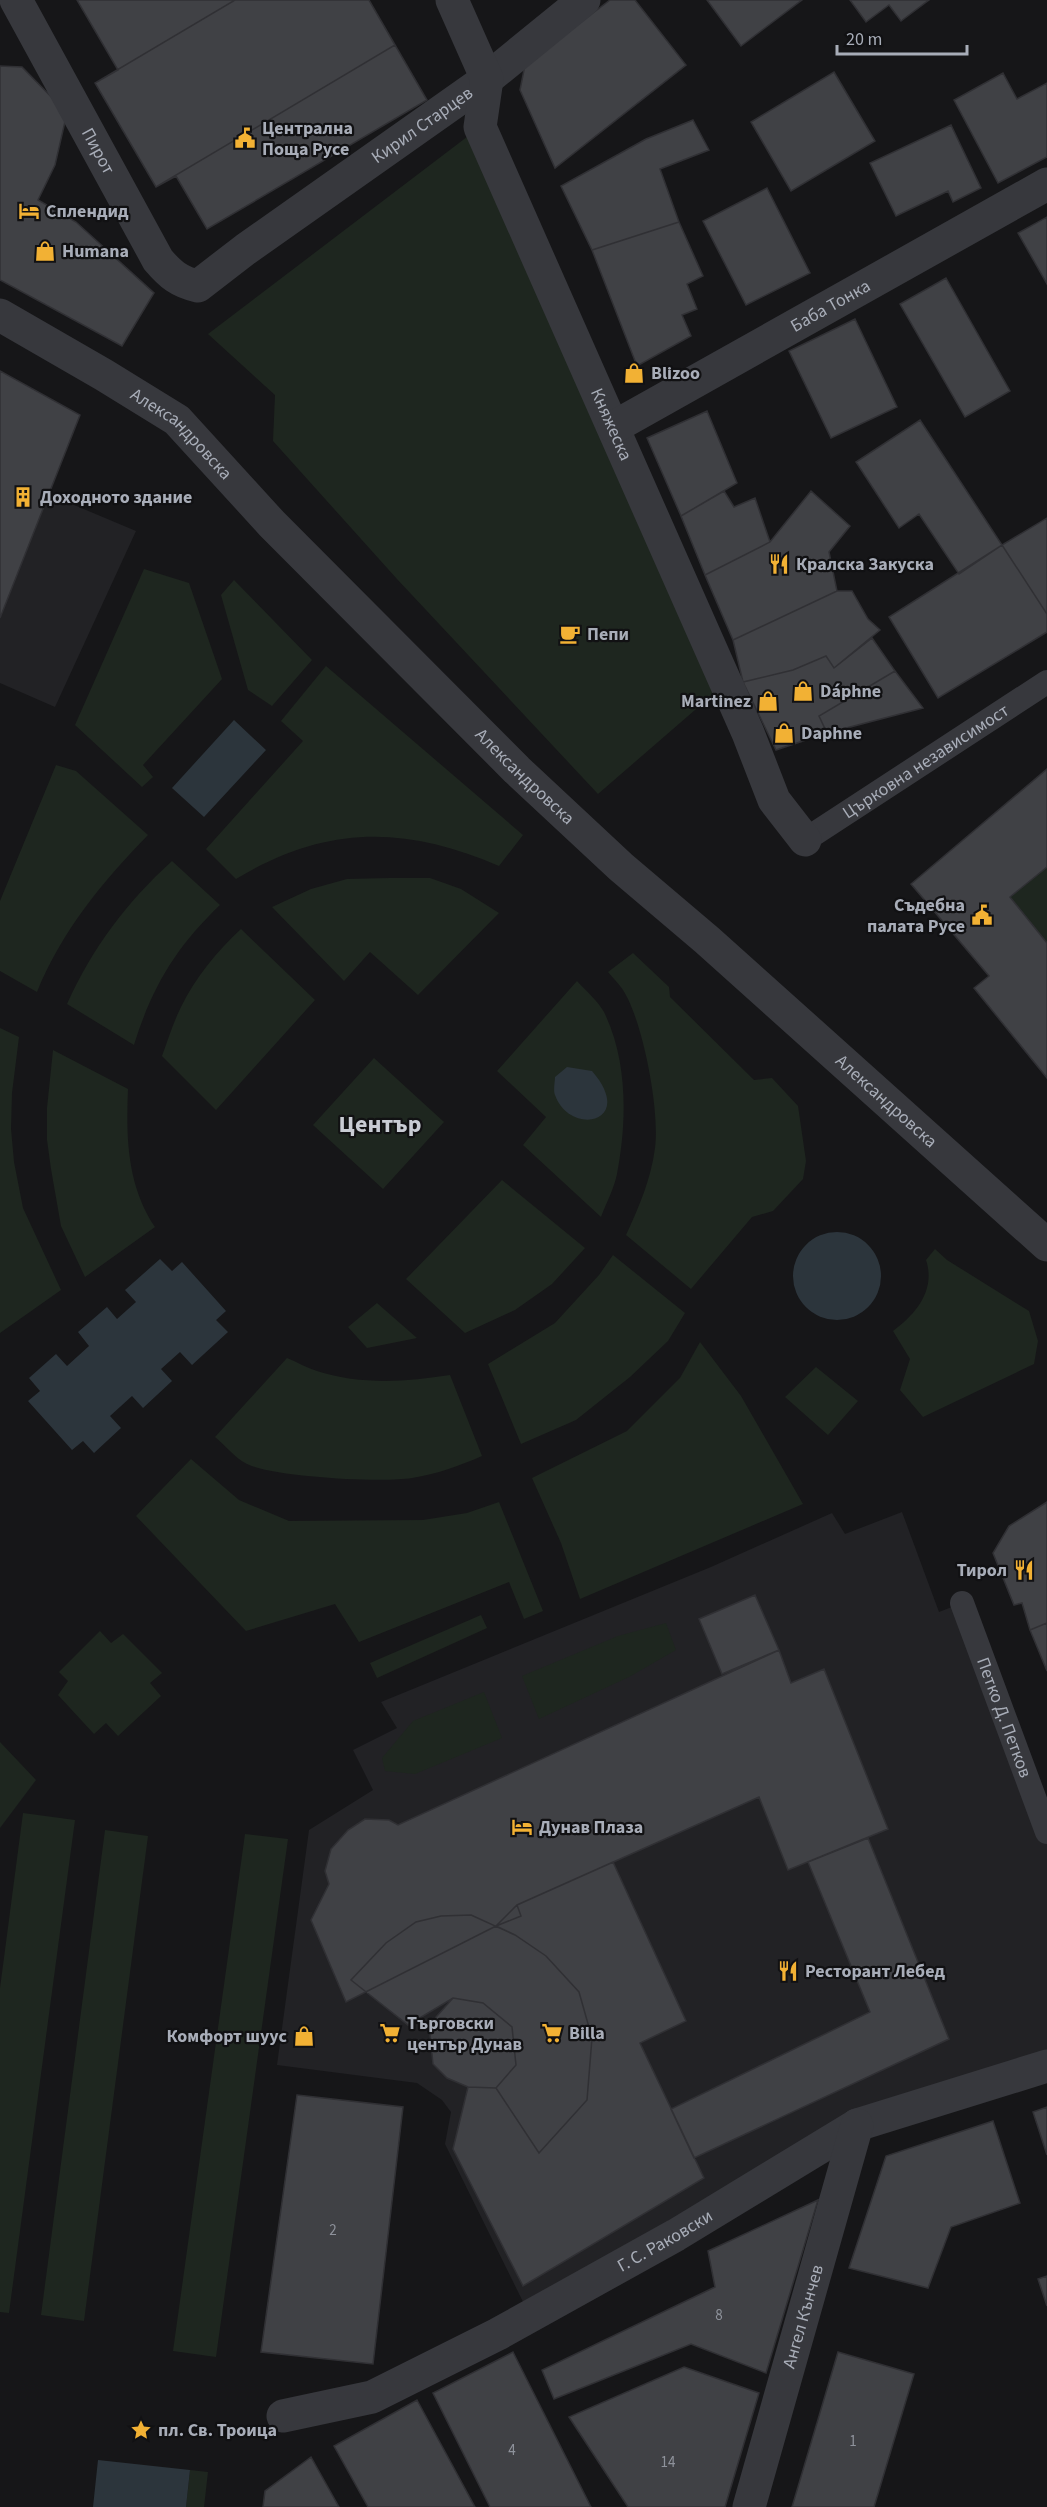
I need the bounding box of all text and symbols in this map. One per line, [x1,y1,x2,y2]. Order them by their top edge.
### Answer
scale bar [837,18,968,56]
text: 20 m [846,27,882,52]
street label: Кирил Старцев [367,81,478,170]
place label: Централна Поща Русе [262,116,353,162]
street label: Пирот [75,123,121,179]
public building icon: Централна Поща Русе [233,126,257,150]
hotel icon: Сплендид [17,199,41,223]
place label: Сплендид [46,199,129,224]
shop icon: Humana [33,239,57,263]
place label: Humana [62,239,129,264]
street label: Баба Тонка [786,274,875,339]
shop icon: Blizoo [622,361,646,385]
place label: Blizoo [651,361,700,386]
street label: Александровска [126,382,238,485]
street label: Княжеска [584,384,638,465]
building icon: Доходното здание [11,485,35,509]
place label: Доходното здание [40,485,192,510]
restaurant icon: Кралска Закуска [767,552,791,576]
place label: Кралска Закуска [796,552,934,577]
cafe icon: Пепи [558,622,582,646]
place label: Пепи [587,622,629,647]
shop icon: Dáphne [791,679,815,703]
place label: Dáphne [820,679,881,704]
place label: Martinez [681,689,751,714]
shop icon: Martinez [756,689,780,713]
street label: Църковна независимост [838,698,1014,825]
shop icon: Daphne [772,721,796,745]
place label: Daphne [801,721,862,746]
street label: Александровска [469,723,580,830]
place label: Съдебна палата Русе [867,893,965,939]
public building icon: Съдебна палата Русе [970,903,994,927]
street label: Александровска [830,1049,943,1154]
district label: Център [339,1107,421,1142]
place label: Тирол [957,1558,1007,1583]
restaurant icon: Тирол [1012,1558,1036,1582]
street label: Петко Д. Петков [970,1654,1038,1781]
hotel icon: Дунав Плаза [510,1815,534,1839]
place label: Дунав Плаза [539,1815,643,1840]
restaurant icon: Ресторант Лебед [776,1959,800,1983]
place label: Ресторант Лебед [805,1959,946,1984]
place label: Tърговски център Дунав [407,2011,522,2057]
supermarket icon: Tърговски център Дунав [378,2021,402,2045]
supermarket icon: Billa [540,2021,564,2045]
place label: Billa [569,2021,605,2046]
place label: Комфорт шуус [167,2024,288,2049]
shop icon: Комфорт шуус [292,2024,316,2048]
street label: Г. С. Раковски [613,2204,718,2278]
house number: 2 [329,2220,337,2241]
street label: Ангел Кънчев [777,2262,830,2371]
house number: 8 [715,2305,723,2326]
place icon: пл. Св. Троица [129,2418,153,2442]
place label: пл. Св. Троица [158,2418,277,2443]
house number: 1 [849,2431,857,2452]
house number: 4 [508,2440,516,2461]
house number: 14 [661,2452,676,2473]

